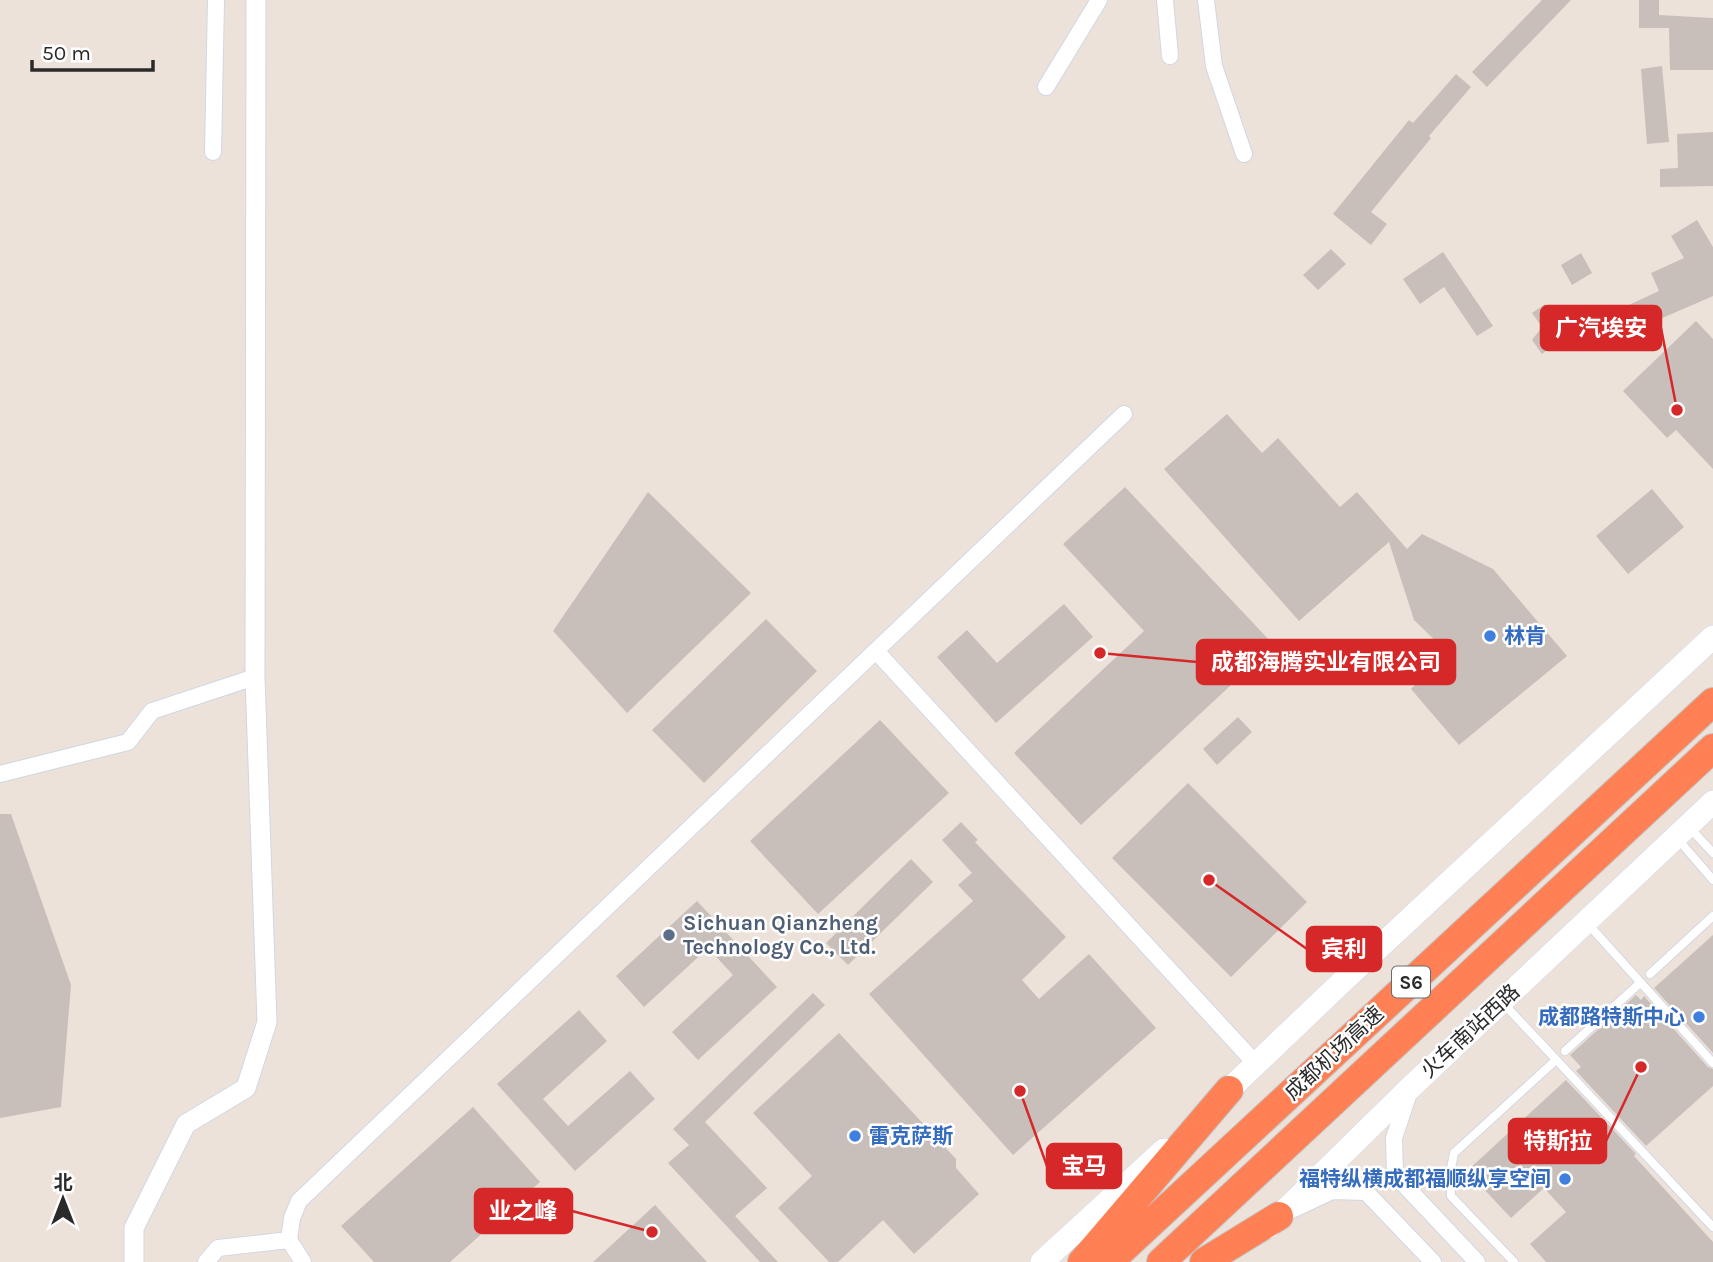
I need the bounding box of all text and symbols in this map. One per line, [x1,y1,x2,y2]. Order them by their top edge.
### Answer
scale bar [32,28,152,72]
text: 50 m [42,41,91,65]
callout: 广汽埃安 [1541,306,1661,350]
text: 广汽埃安 [1555,315,1647,342]
place label: 林肯 [1504,624,1546,648]
marker: 林肯 [1482,628,1498,644]
callout: 成都海腾实业有限公司 [1197,640,1455,684]
text: 成都海腾实业有限公司 [1211,649,1441,676]
place label: Sichuan Qianzheng Technology Co., Ltd. [683,911,878,959]
marker: Sichuan Qianzheng Technology Co., Ltd. [661,927,677,943]
callout: 宾利 [1307,927,1381,971]
text: 宾利 [1321,936,1367,963]
road number: S6 [1392,966,1430,998]
street label: 火车南站西路 [1416,979,1524,1083]
street label: 成都机场高速 [1280,1001,1388,1105]
place label: 成都路特斯中心 [1538,1005,1685,1029]
marker: 成都路特斯中心 [1691,1009,1707,1025]
callout: 特斯拉 [1509,1119,1606,1163]
place label: 雷克萨斯 [869,1124,953,1148]
marker: 雷克萨斯 [847,1128,863,1144]
text: 特斯拉 [1524,1128,1593,1155]
callout: 宝马 [1047,1144,1121,1188]
text: 宝马 [1061,1153,1107,1180]
north arrow [28,1164,98,1234]
place label: 福特纵横成都福顺纵享空间 [1299,1167,1551,1191]
marker: 福特纵横成都福顺纵享空间 [1557,1171,1573,1187]
text: 北 [53,1172,73,1194]
callout: 业之峰 [475,1189,572,1233]
text: 业之峰 [489,1198,558,1225]

